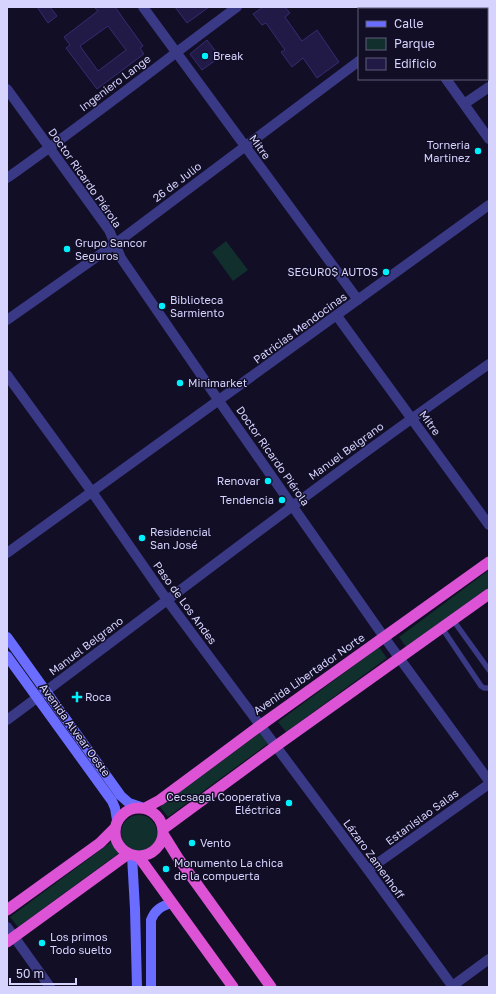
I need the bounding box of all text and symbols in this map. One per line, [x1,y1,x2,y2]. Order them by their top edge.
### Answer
legend [358,8,488,80]
text: Calle [394,16,424,31]
text: Parque [394,36,435,51]
place label: Break [213,49,243,62]
marker: Break [200,51,210,61]
street label: Ingeniero Lange [77,52,153,114]
text: Edificio [394,56,436,71]
street label: Doctor Ricardo Piérola [46,126,125,230]
street label: Mitre [247,132,274,162]
place label: Torneria Martinez [424,138,470,164]
marker: Torneria Martinez [473,146,483,156]
street label: 26 de Julio [150,159,204,204]
place label: Grupo Sancor Seguros [75,236,147,262]
marker: Grupo Sancor Seguros [62,244,72,254]
place label: SEGUR0$ AUTOS [288,265,378,278]
marker: SEGUR0$ AUTOS [381,267,391,277]
street label: Patricias Mendocinas [250,289,349,366]
place label: Biblioteca Sarmiento [170,293,225,319]
marker: Biblioteca Sarmiento [157,301,167,311]
place label: Minimarket [188,376,247,389]
marker: Minimarket [175,378,185,388]
street label: Doctor Ricardo Piérola [234,404,313,508]
street label: Mitre [417,408,444,438]
street label: Manuel Belgrano [306,419,386,482]
place label: Renovar [217,474,261,487]
marker: Renovar [263,476,273,486]
place label: Tendencia [220,493,274,506]
marker: Tendencia [277,495,287,505]
place label: Residencial San José [150,525,212,551]
marker: Residencial San José [137,533,147,543]
street label: Paso de Los Andes [151,559,220,647]
street label: Manuel Belgrano [46,613,126,678]
street label: Avenida Libertador Norte [251,630,367,717]
street label: Avenida Alvear Oeste [37,681,113,779]
place label: Roca [85,690,111,703]
marker: Roca [72,692,82,702]
street label: Estanislao Salas [383,786,461,847]
place label: Cecsagal Cooperativa Eléctrica [166,790,281,816]
marker: Cecsagal Cooperativa Eléctrica [284,798,294,808]
street label: Lázaro Zamenhoff [341,816,408,901]
place label: Vento [200,836,231,849]
marker: Vento [187,838,197,848]
place label: Monumento La chica de la compuerta [174,856,283,882]
marker: Monumento La chica de la compuerta [161,864,171,874]
place label: Los primos Todo suelto [50,930,112,956]
marker: Los primos Todo suelto [37,938,47,948]
scale bar [10,960,76,986]
text: 50 m [16,966,44,981]

